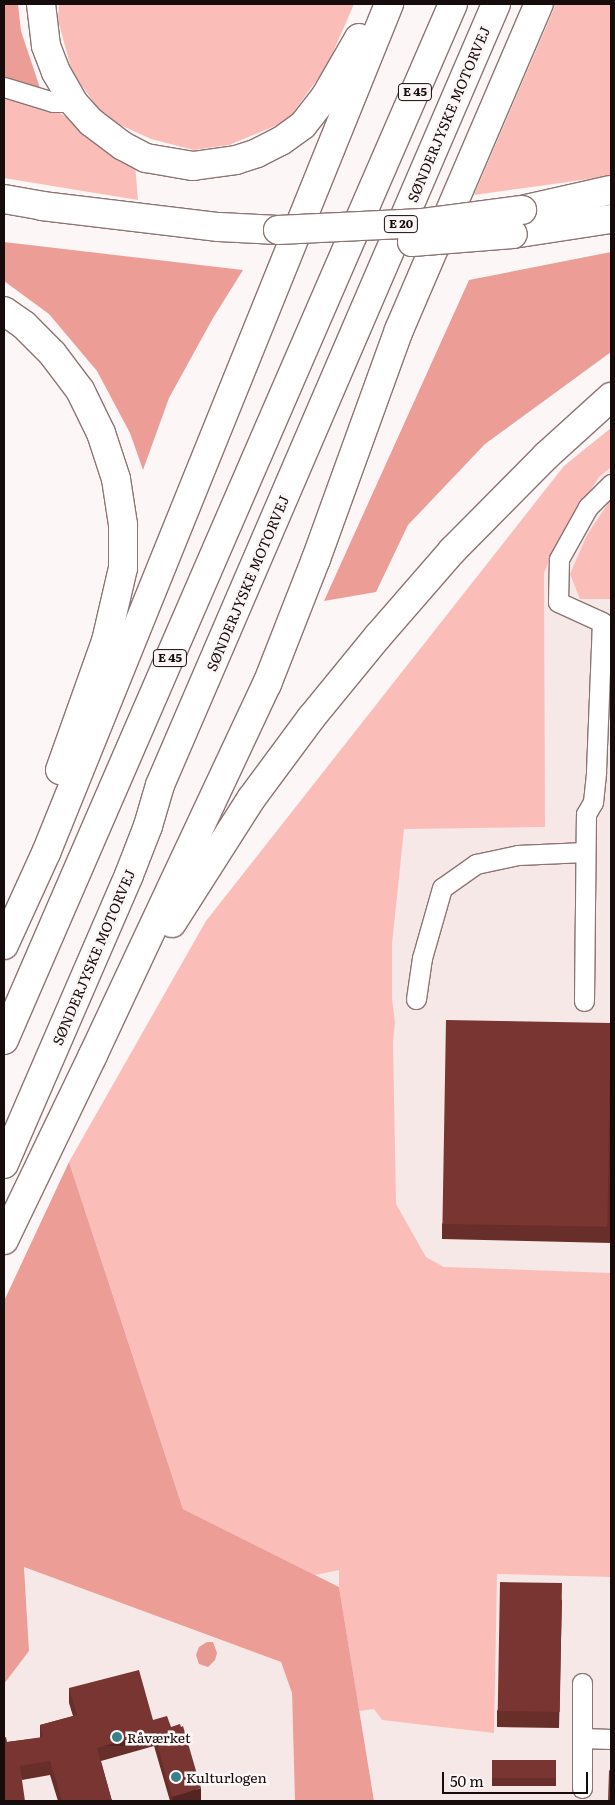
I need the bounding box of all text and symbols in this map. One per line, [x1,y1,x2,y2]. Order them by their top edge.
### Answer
street label: SØNDERJYSKE MOTORVEJ [403,24,493,204]
road number: E 45 [398,82,432,101]
road number: E 20 [384,214,418,233]
street label: SØNDERJYSKE MOTORVEJ [202,493,292,673]
road number: E 45 [152,648,188,668]
street label: SØNDERJYSKE MOTORVEJ [48,867,138,1047]
place label: Råværket [127,1729,191,1745]
marker: Råværket [111,1731,123,1743]
scale bar [445,1762,591,1794]
place label: Kulturlogen [186,1769,267,1785]
text: 50 m [450,1769,484,1792]
marker: Kulturlogen [170,1771,182,1783]

